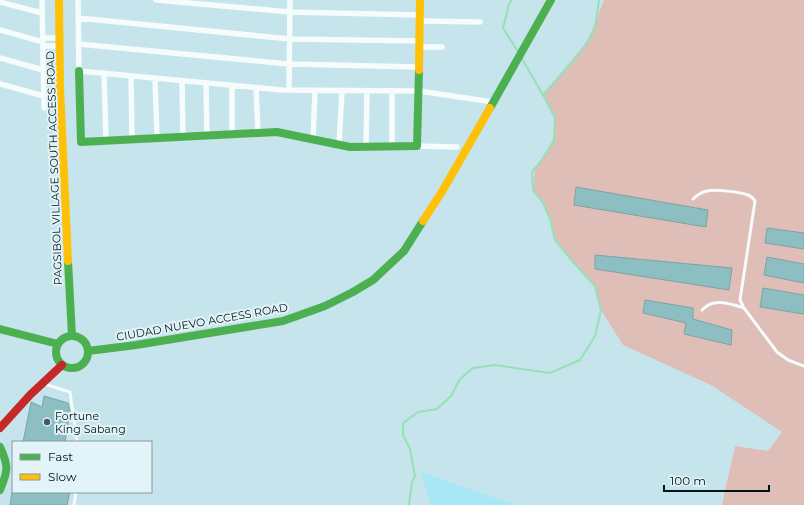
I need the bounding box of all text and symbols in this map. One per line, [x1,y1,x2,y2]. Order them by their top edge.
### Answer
street label: PAGSIBOL VILLAGE SOUTH ACCESS ROAD [43,51,65,285]
street label: CIUDAD NUEVO ACCESS ROAD [115,300,289,344]
place label: Fortune King Sabang [55,409,126,436]
marker: Fortune King Sabang [42,417,52,427]
legend [12,441,152,493]
text: Fast [48,449,73,464]
scale bar [664,467,769,493]
text: Slow [48,469,77,484]
text: 100 m [670,473,706,488]

